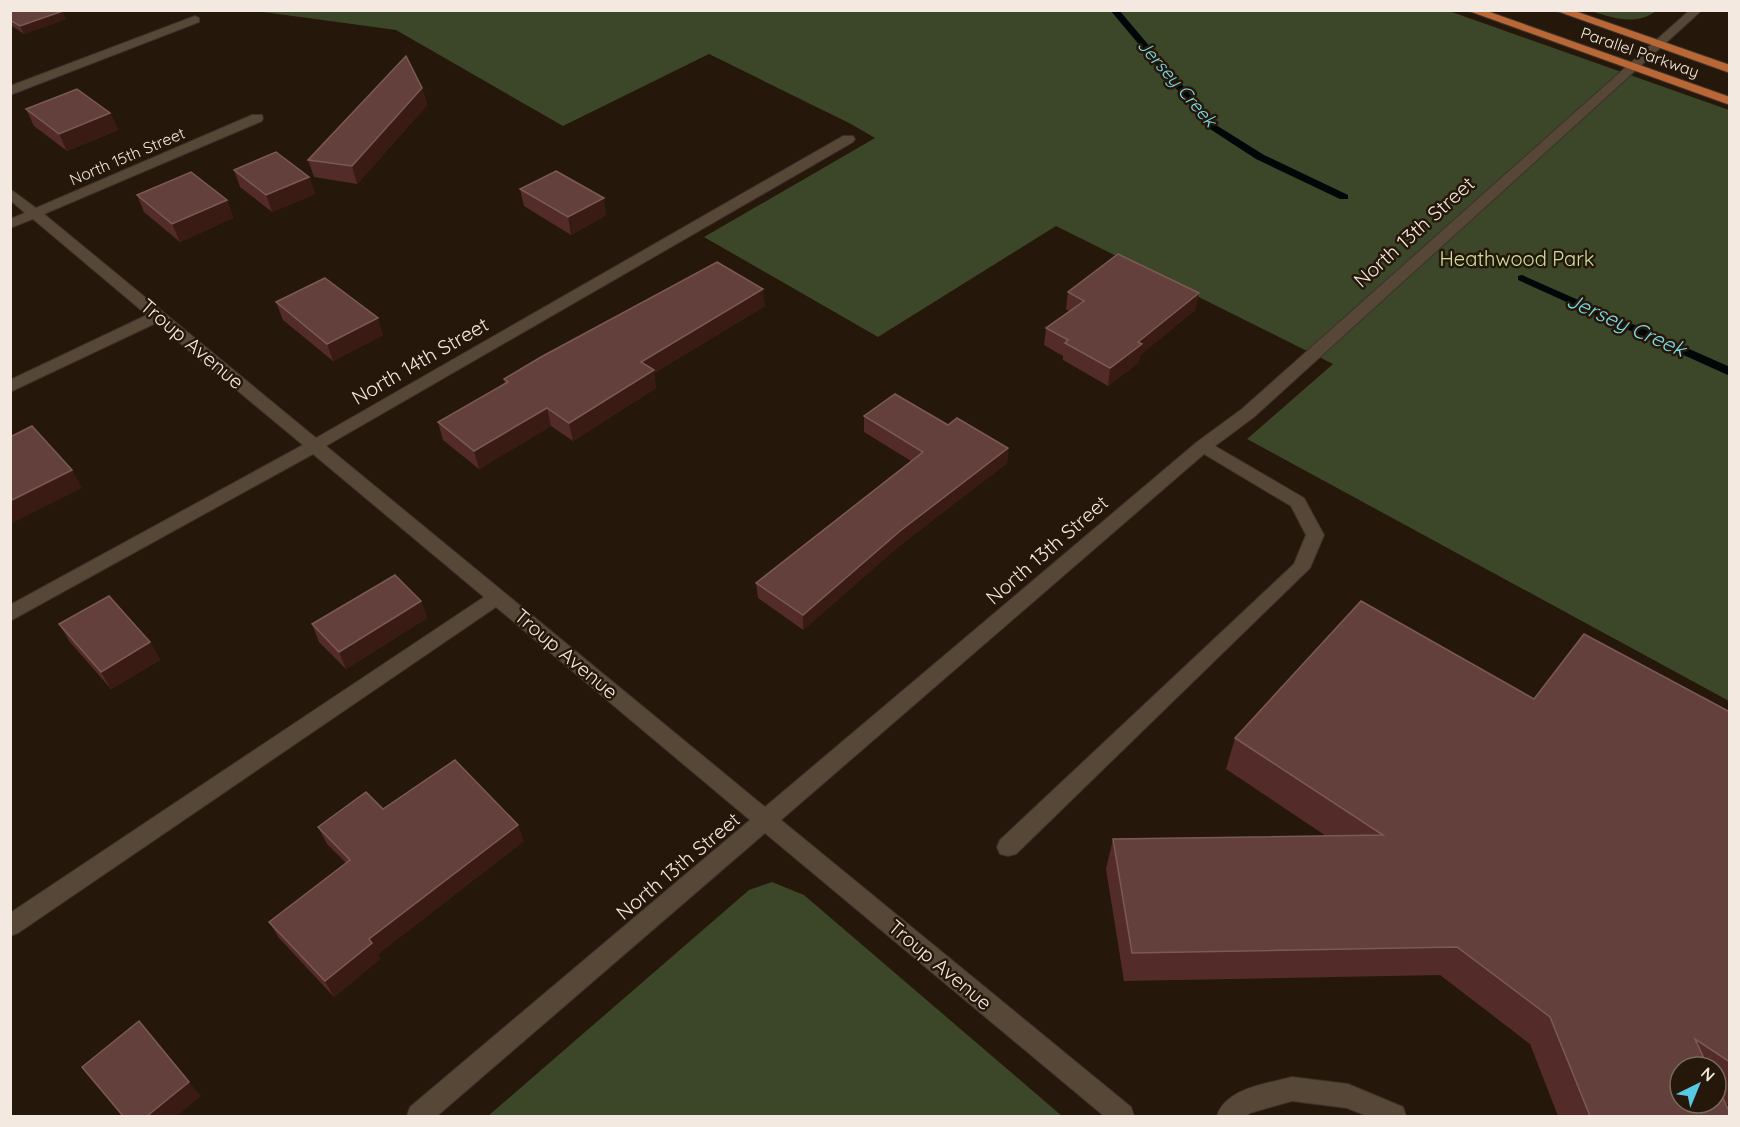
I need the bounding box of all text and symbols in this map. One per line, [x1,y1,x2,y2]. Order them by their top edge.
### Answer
street label: Parallel Parkway [1578,22,1702,82]
water label: Jersey Creek [1133,34,1223,132]
street label: North 15th Street [66,123,188,189]
street label: North 13th Street [1348,171,1479,292]
park label: Heathwood Park [1439,246,1595,271]
water label: Jersey Creek [1563,286,1692,363]
street label: Troup Avenue [135,293,249,394]
street label: North 14th Street [347,311,493,410]
street label: North 13th Street [980,490,1113,610]
street label: Troup Avenue [509,603,623,704]
street label: North 13th Street [611,806,745,925]
street label: Troup Avenue [883,914,997,1015]
north arrow [1668,1055,1728,1115]
text: N [1697,1063,1719,1085]

